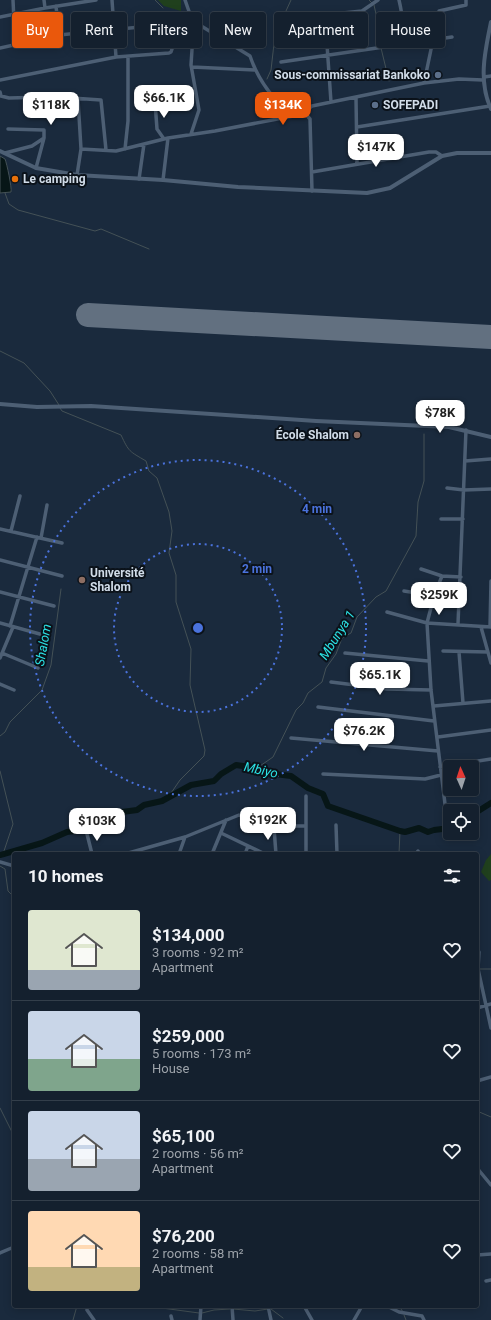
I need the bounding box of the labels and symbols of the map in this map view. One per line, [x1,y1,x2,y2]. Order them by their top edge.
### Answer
place label: Sous-commissariat Bankoko [274,68,430,82]
marker: Sous-commissariat Bankoko [433,70,443,80]
pin: $66.1K [131,85,197,119]
pin: $118K [23,92,79,126]
pin: $134K [255,92,311,126]
place label: SOFEPADI [383,98,438,112]
marker: SOFEPADI [370,100,380,110]
pin: $147K [348,134,404,168]
place label: Le camping [23,172,86,186]
marker: Le camping [10,174,20,184]
pin: $78K [416,400,464,434]
place label: École Shalom [276,427,349,442]
marker: École Shalom [352,430,362,440]
text: 4 min [302,502,332,516]
text: 2 min [242,562,272,576]
place label: Université Shalom [90,566,145,594]
marker: Université Shalom [77,575,87,585]
pin: $259K [411,582,467,616]
water label: Mbunya 1 [316,608,358,662]
centre of rings [191,621,205,635]
water label: Shalom [32,623,54,667]
pin: $65.1K [347,662,413,696]
pin: $76.2K [331,718,397,752]
water label: Mbiyo [243,759,279,781]
north arrow [443,760,479,796]
pin: $192K [240,807,296,841]
pin: $103K [69,808,125,842]

